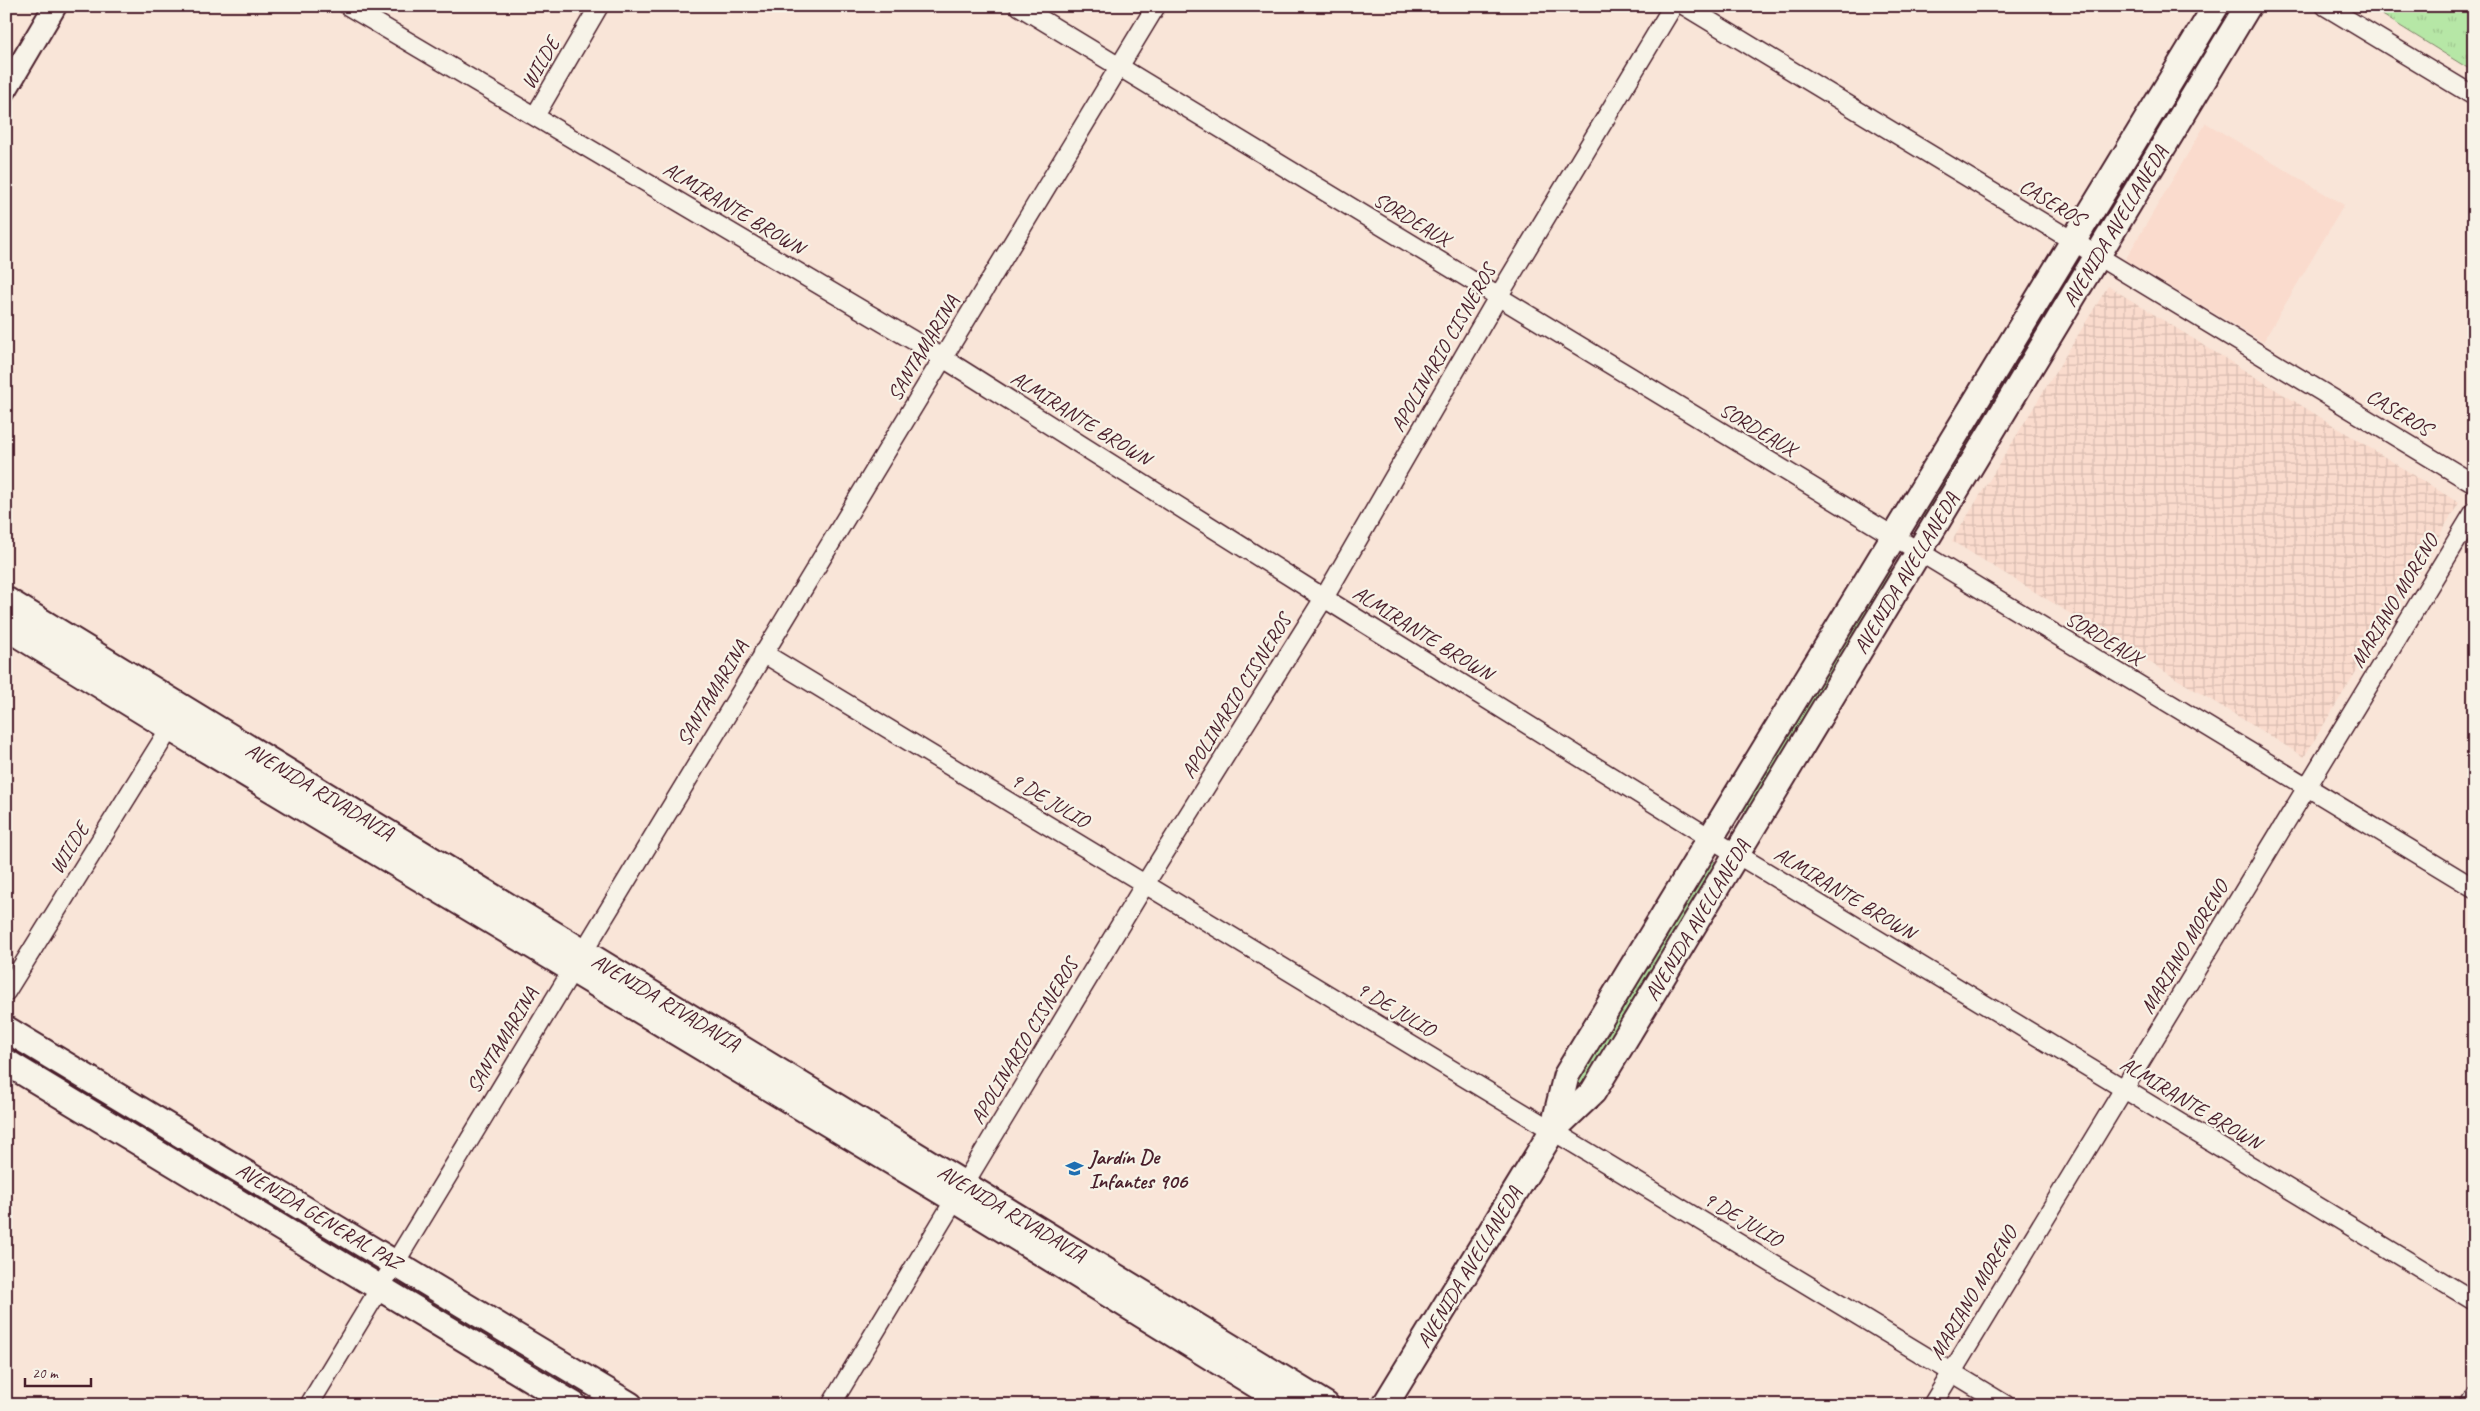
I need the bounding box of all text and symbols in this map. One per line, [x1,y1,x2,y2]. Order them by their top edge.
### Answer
street label: WILDE [515,30,566,94]
street label: AVENIDA AVELLANEDA [2057,140,2174,311]
street label: ALMIRANTE BROWN [659,156,812,262]
street label: CASEROS [2015,173,2092,233]
street label: SORDEAUX [1369,186,1458,254]
street label: APOLINARIO CISNEROS [1385,257,1503,436]
street label: SANTAMARINA [881,290,965,405]
street label: ALMIRANTE BROWN [1006,365,1158,473]
street label: CASEROS [2362,383,2439,443]
street label: SORDEAUX [1715,396,1804,464]
street label: AVENIDA AVELLANEDA [1848,487,1965,658]
street label: MARIANO MORENO [2344,528,2445,672]
street label: ALMIRANTE BROWN [1348,580,1500,688]
street label: SORDEAUX [2061,605,2150,673]
street label: APOLINARIO CISNEROS [1175,607,1299,783]
street label: SANTAMARINA [670,635,754,750]
street label: AVENIDA RIVADAVIA [241,736,399,846]
street label: 9 DE JULIO [1006,766,1096,835]
street label: WILDE [43,815,96,878]
street label: AVENIDA AVELLANEDA [1639,834,1756,1005]
street label: ALMIRANTE BROWN [1770,841,1923,947]
street label: MARIANO MORENO [2134,874,2235,1018]
street label: AVENIDA RIVADAVIA [587,947,745,1057]
street label: APOLINARIO CISNEROS [964,951,1085,1129]
street label: 9 DE JULIO [1352,975,1442,1044]
street label: SANTAMARINA [460,982,544,1097]
street label: ALMIRANTE BROWN [2116,1051,2269,1157]
place label: Jardín De Infantes 906 [1087,1144,1189,1194]
street label: AVENIDA GENERAL PAZ [232,1156,409,1277]
street label: AVENIDA RIVADAVIA [933,1158,1091,1268]
school or university icon: Jardín De Infantes 906 [1065,1159,1085,1179]
street label: AVENIDA AVELLANEDA [1411,1181,1528,1352]
street label: 9 DE JULIO [1699,1185,1789,1254]
street label: MARIANO MORENO [1923,1220,2024,1364]
scale bar [25,1356,91,1388]
text: 20 m [32,1364,59,1383]

